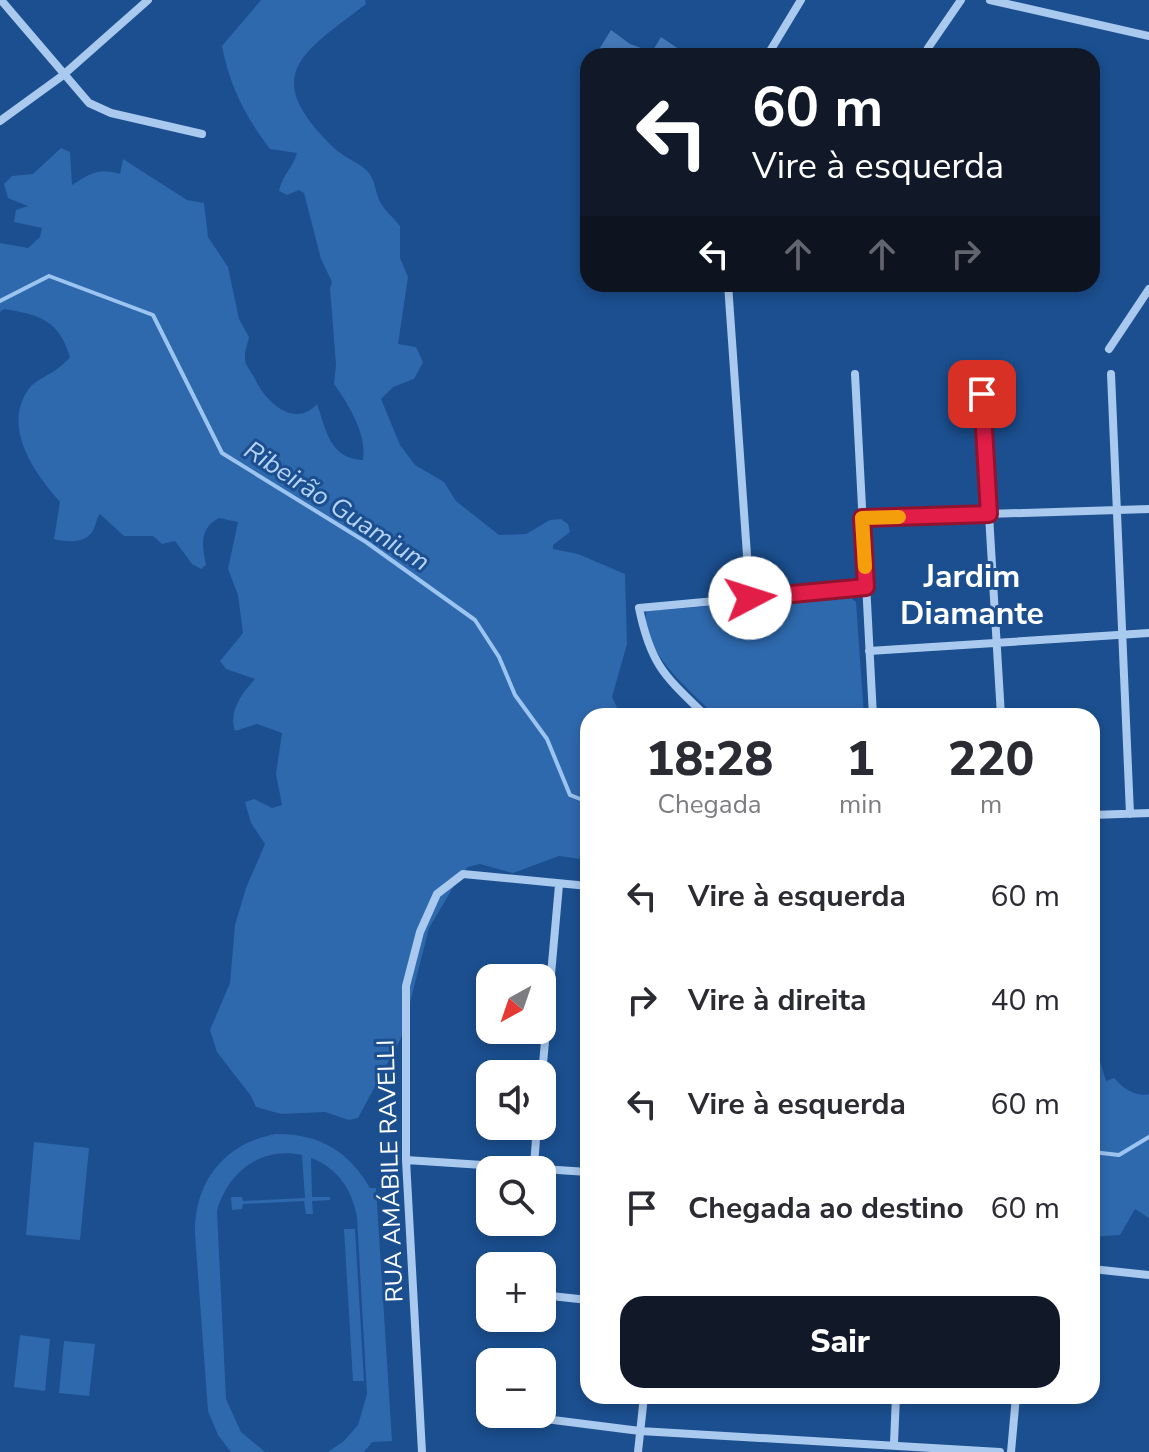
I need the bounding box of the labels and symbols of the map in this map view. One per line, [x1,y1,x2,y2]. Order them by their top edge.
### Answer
pin [948,360,1016,428]
water label: Ribeirão Guamium [237,433,437,579]
district label: Jardim Diamante [900,555,1044,635]
position arrow [708,556,792,640]
north arrow [476,964,556,1044]
street label: RUA AMÁBILE RAVELLI [369,1039,411,1303]

